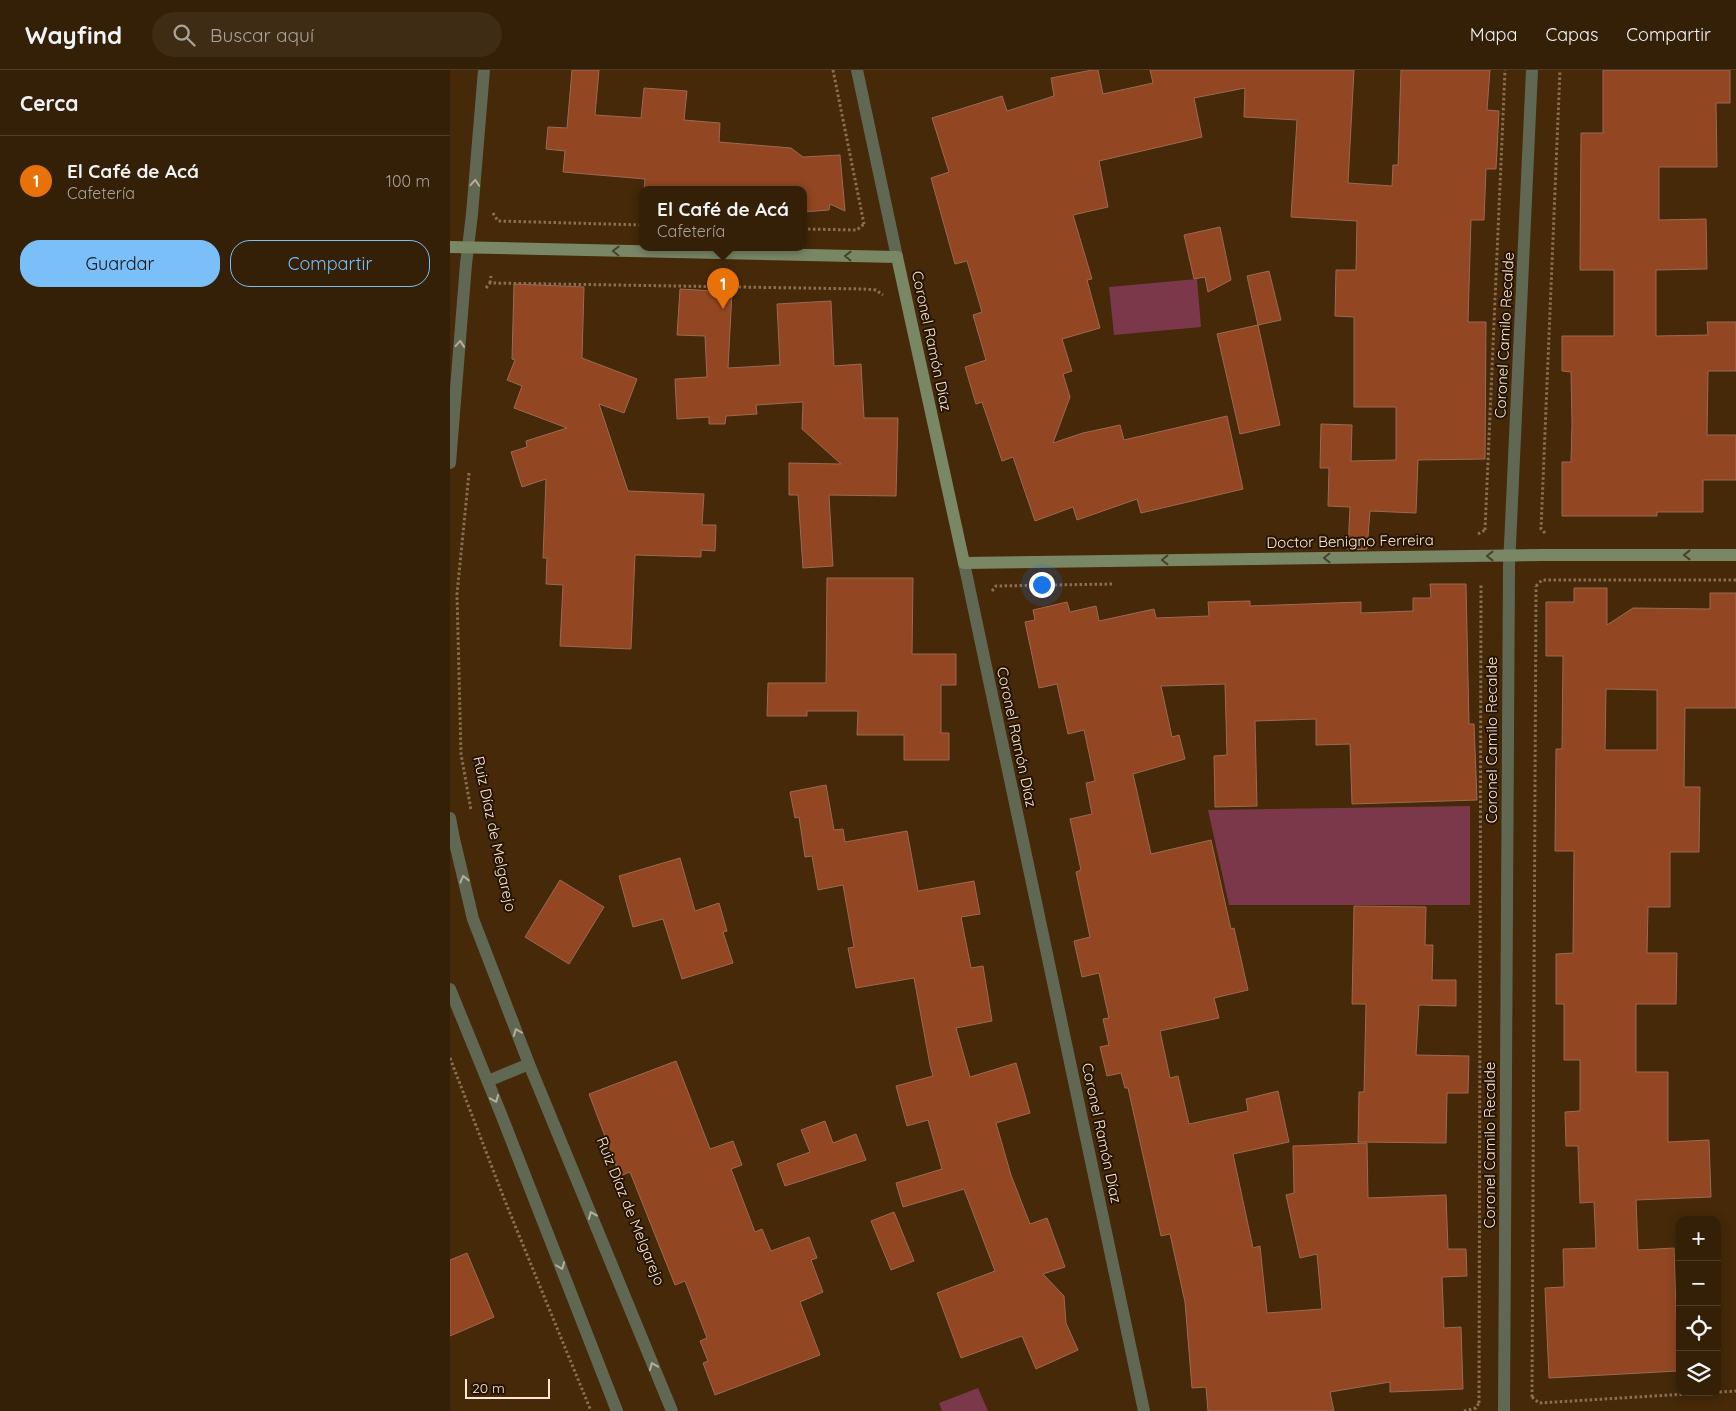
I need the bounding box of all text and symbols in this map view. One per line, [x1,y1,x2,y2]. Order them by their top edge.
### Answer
search box [152,12,502,57]
text: Wayfind [25,20,122,50]
icon: search [170,21,198,49]
text: Buscar aquí [210,23,314,47]
text: Mapa [1470,23,1517,46]
text: Capas [1545,23,1598,46]
text: Compartir [1626,23,1711,46]
text: Cerca [20,90,78,116]
text: El Café de Acá [67,159,199,183]
text: 1 [33,171,39,191]
text: 100 m [386,171,430,191]
one-way arrow [469,178,480,186]
text: Cafetería [67,183,135,203]
popup [639,186,807,251]
text: El Café de Acá [657,197,789,221]
text: Cafetería [657,221,725,241]
button: Guardar [20,240,220,287]
button: Compartir [230,240,430,287]
one-way arrow [612,246,620,256]
one-way arrow [844,250,852,261]
street label: Coronel Camilo Recalde [1490,251,1518,419]
pin: 1 [707,268,739,309]
street label: Coronel Ramón Díaz [908,269,956,413]
one-way arrow [454,340,465,348]
street label: Doctor Benigno Ferreira [1266,530,1434,552]
one-way arrow [1683,550,1691,560]
one-way arrow [1486,551,1494,561]
one-way arrow [1323,553,1331,563]
one-way arrow [1161,555,1168,565]
your location [1029,572,1055,598]
street label: Coronel Camilo Recalde [1482,657,1501,823]
street label: Coronel Ramón Díaz [993,665,1041,809]
street label: Ruiz Díaz de Melgarejo [469,754,521,914]
one-way arrow [459,876,469,884]
one-way arrow [513,1029,523,1037]
street label: Coronel Ramón Díaz [1078,1061,1126,1205]
street label: Coronel Camilo Recalde [1480,1062,1499,1228]
one-way arrow [489,1094,499,1103]
street label: Ruiz Díaz de Melgarejo [592,1134,670,1288]
one-way arrow [587,1212,597,1220]
map controls [1676,1216,1721,1396]
button: + [1676,1216,1721,1261]
button: − [1676,1261,1721,1306]
one-way arrow [555,1262,565,1270]
button: locate [1676,1306,1721,1351]
button: layers [1676,1351,1721,1396]
one-way arrow [649,1362,659,1371]
scale bar [465,1376,550,1399]
text: 20 m [472,1379,505,1397]

